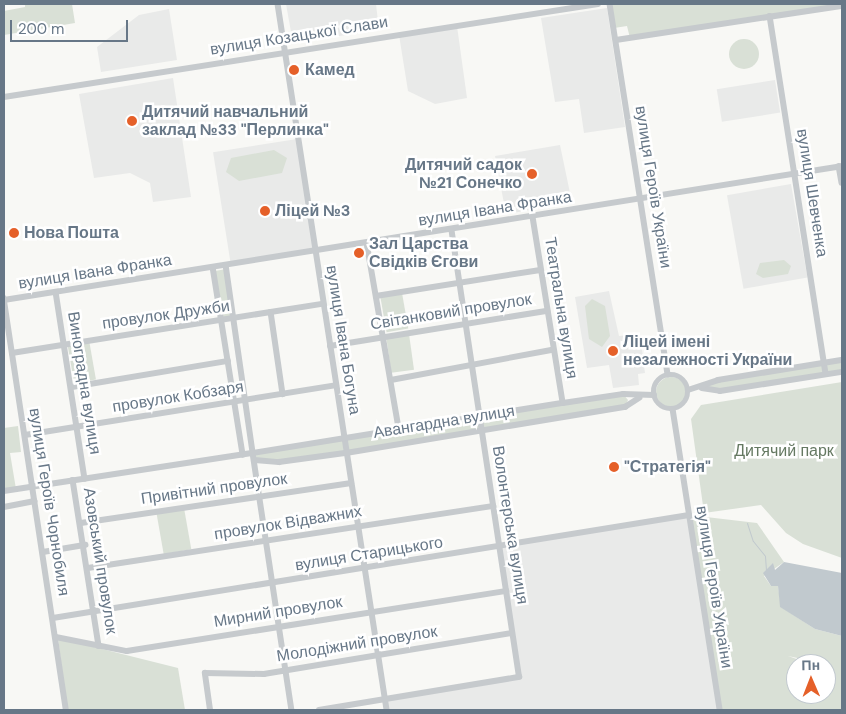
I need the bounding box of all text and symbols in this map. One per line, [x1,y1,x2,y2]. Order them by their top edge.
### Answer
scale bar [12,10,130,42]
street label: вулиця Козацької Слави [209,12,389,60]
text: 200 m [18,19,64,39]
place label: Камед [305,60,355,80]
marker: Камед [287,63,301,77]
place label: Дитячий навчальний заклад №33 "Перлинка" [142,102,329,140]
street label: вулиця Героїв України [631,104,675,270]
marker: Дитячий навчальний заклад №33 "Перлинка" [126,115,138,127]
street label: вулиця Шевченка [792,127,832,259]
place label: Дитячий садок №21 Сонечко [405,155,522,193]
marker: Дитячий садок №21 Сонечко [526,168,538,180]
street label: вулиця Івана Франка [417,187,573,231]
place label: Ліцей №3 [275,201,350,221]
marker: Ліцей №3 [259,205,271,217]
place label: Нова Пошта [24,223,119,243]
marker: Нова Пошта [8,227,20,239]
place label: Зал Царства Свідків Єгови [369,234,478,272]
street label: Театральна вулиця [540,236,582,380]
marker: Зал Царства Свідків Єгови [353,247,365,259]
street label: вулиця Івана Франка [17,250,173,294]
street label: вулиця Івана Богуна [322,264,364,416]
street label: Світанковий провулок [369,290,533,334]
street label: провулок Дружби [101,297,231,333]
street label: Виноградна вулиця [63,310,105,456]
place label: Ліцей імені незалежності України [623,332,792,370]
marker: Ліцей імені незалежності України [607,345,619,357]
street label: провулок Кобзаря [111,377,245,417]
street label: Авангардна вулиця [372,401,516,443]
street label: вулиця Героїв Чорнобиля [25,407,73,597]
park label: Дитячий парк [734,441,834,461]
street label: Волонтерська вулиця [488,444,532,606]
place label: "Стратегія" [624,457,711,477]
marker: "Стратегія" [608,461,620,473]
street label: Привітний провулок [140,469,288,509]
street label: Азовський провулок [79,486,121,636]
street label: провулок Відважних [213,502,363,544]
street label: вулиця Героїв України [692,504,736,670]
street label: вулиця Старицького [294,533,444,575]
street label: Мирний провулок [212,592,344,632]
street label: Молодіжний провулок [275,622,439,666]
north arrow [786,654,836,704]
text: Пн [801,656,820,674]

